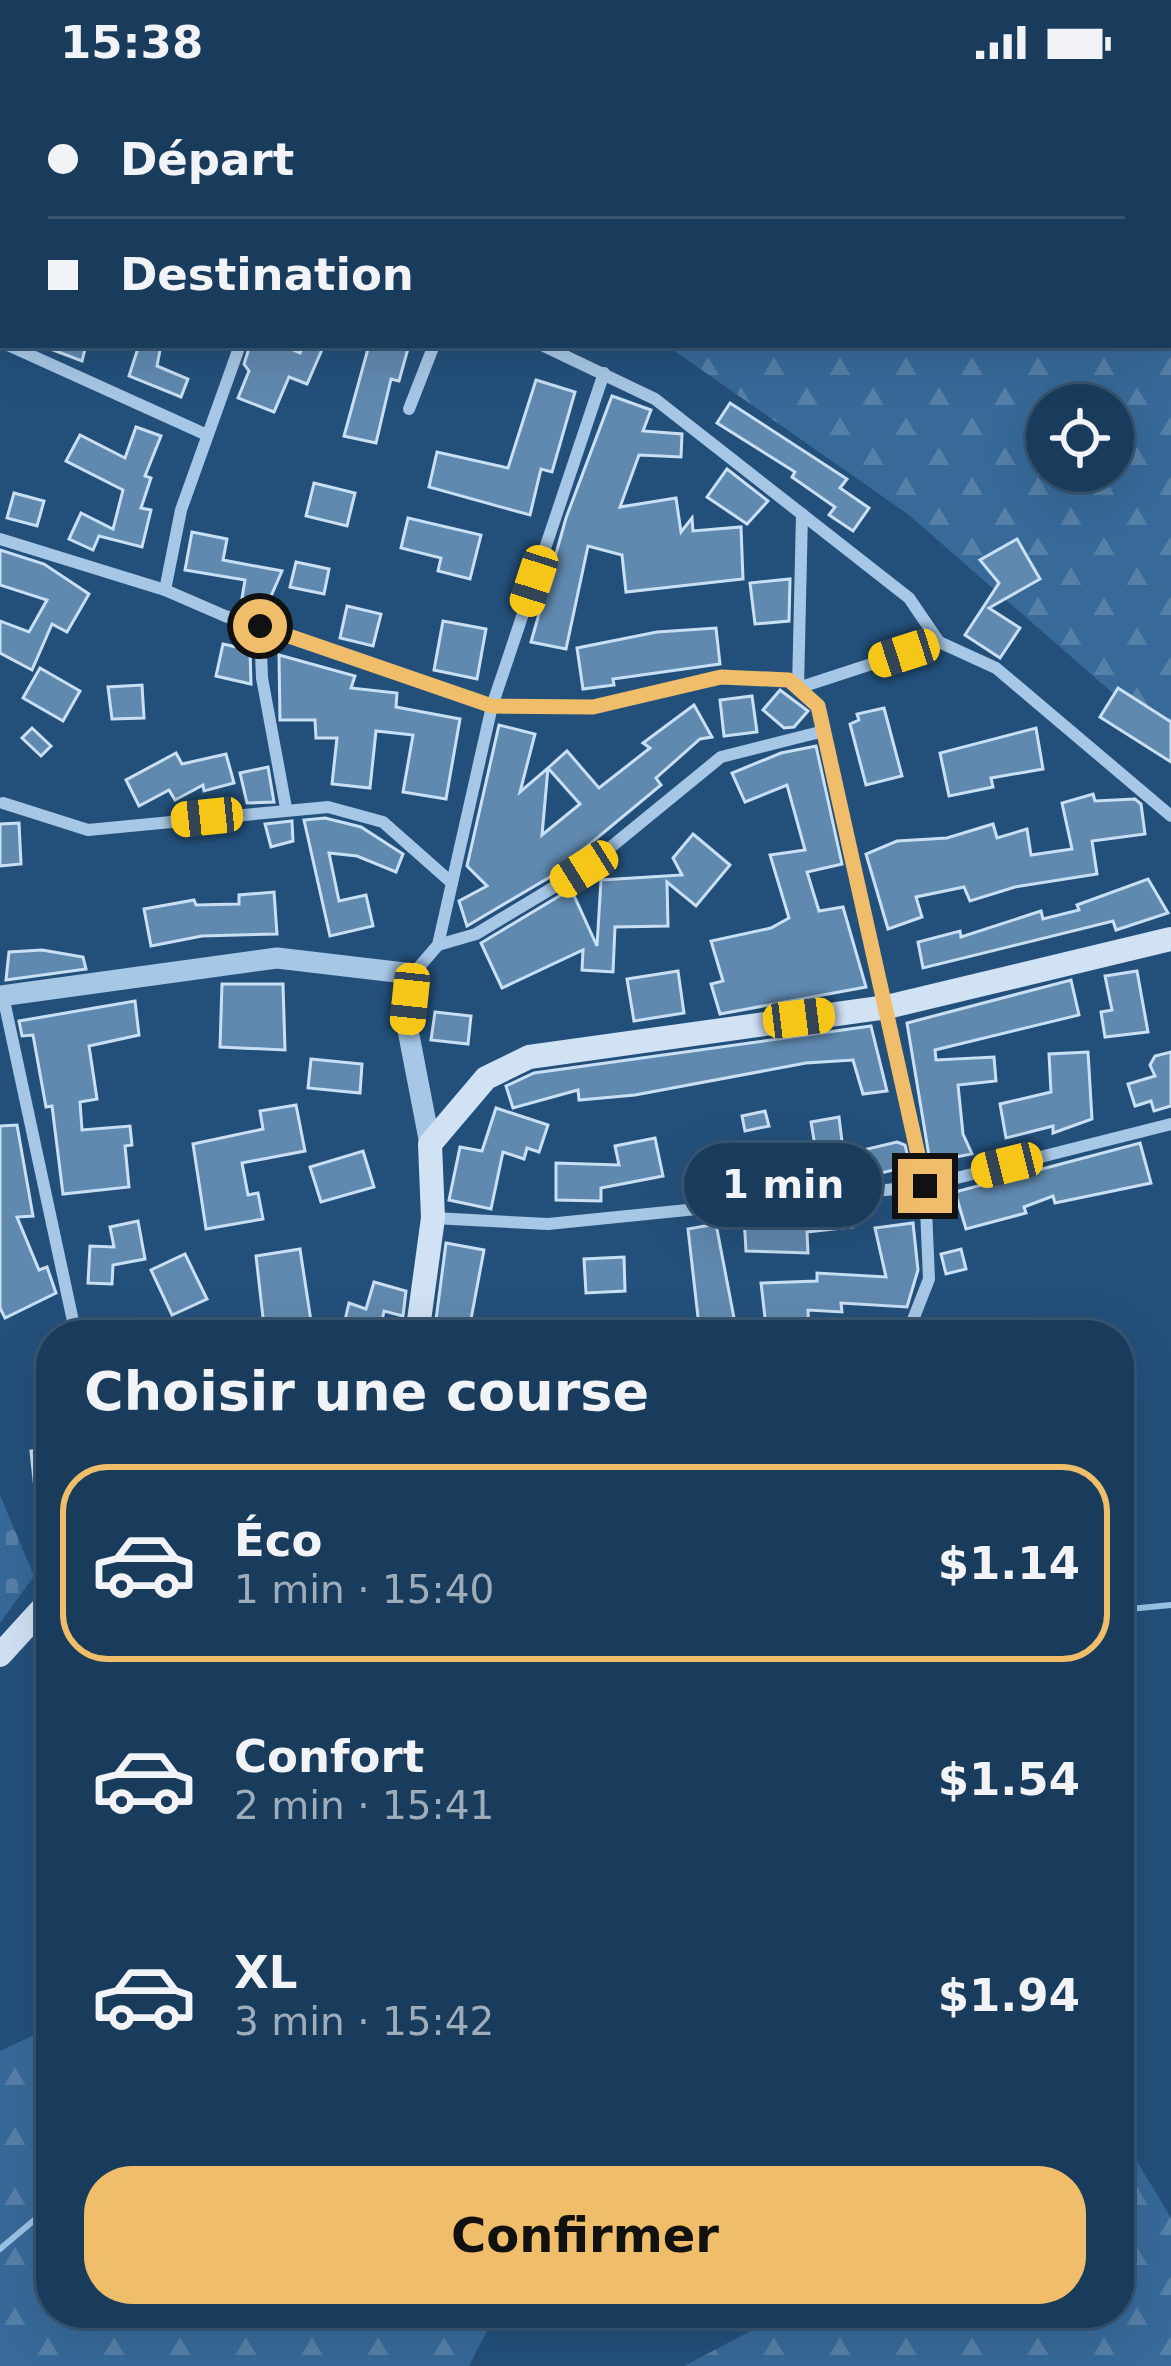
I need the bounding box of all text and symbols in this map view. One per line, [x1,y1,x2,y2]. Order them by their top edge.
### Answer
text: 15:38 [60,16,203,69]
text: Départ [120,133,294,186]
text: Destination [120,248,414,301]
map controls [1026,384,1134,492]
button: locate [1026,384,1134,492]
car [506,541,562,621]
route start [233,599,287,653]
car [864,625,944,681]
car [169,795,245,839]
car [544,835,624,903]
car [388,961,432,1037]
car [761,996,837,1040]
car [968,1139,1046,1191]
callout: 1 min [685,1144,883,1228]
route end [898,1159,952,1213]
text: 1 min [722,1162,844,1207]
text: Choisir une course [84,1360,649,1423]
icon: car [90,1509,198,1617]
text: Éco [234,1514,322,1567]
text: $1.14 [938,1537,1080,1590]
text: 1 min · 15:40 [234,1567,494,1612]
icon: car [90,1725,198,1833]
text: Confort [234,1730,424,1783]
text: $1.54 [938,1753,1080,1806]
text: 2 min · 15:41 [234,1783,494,1828]
icon: car [90,1941,198,2049]
text: XL [234,1946,297,1999]
text: $1.94 [938,1969,1080,2022]
text: 3 min · 15:42 [234,1999,494,2044]
button: Confirmer [84,2166,1086,2304]

